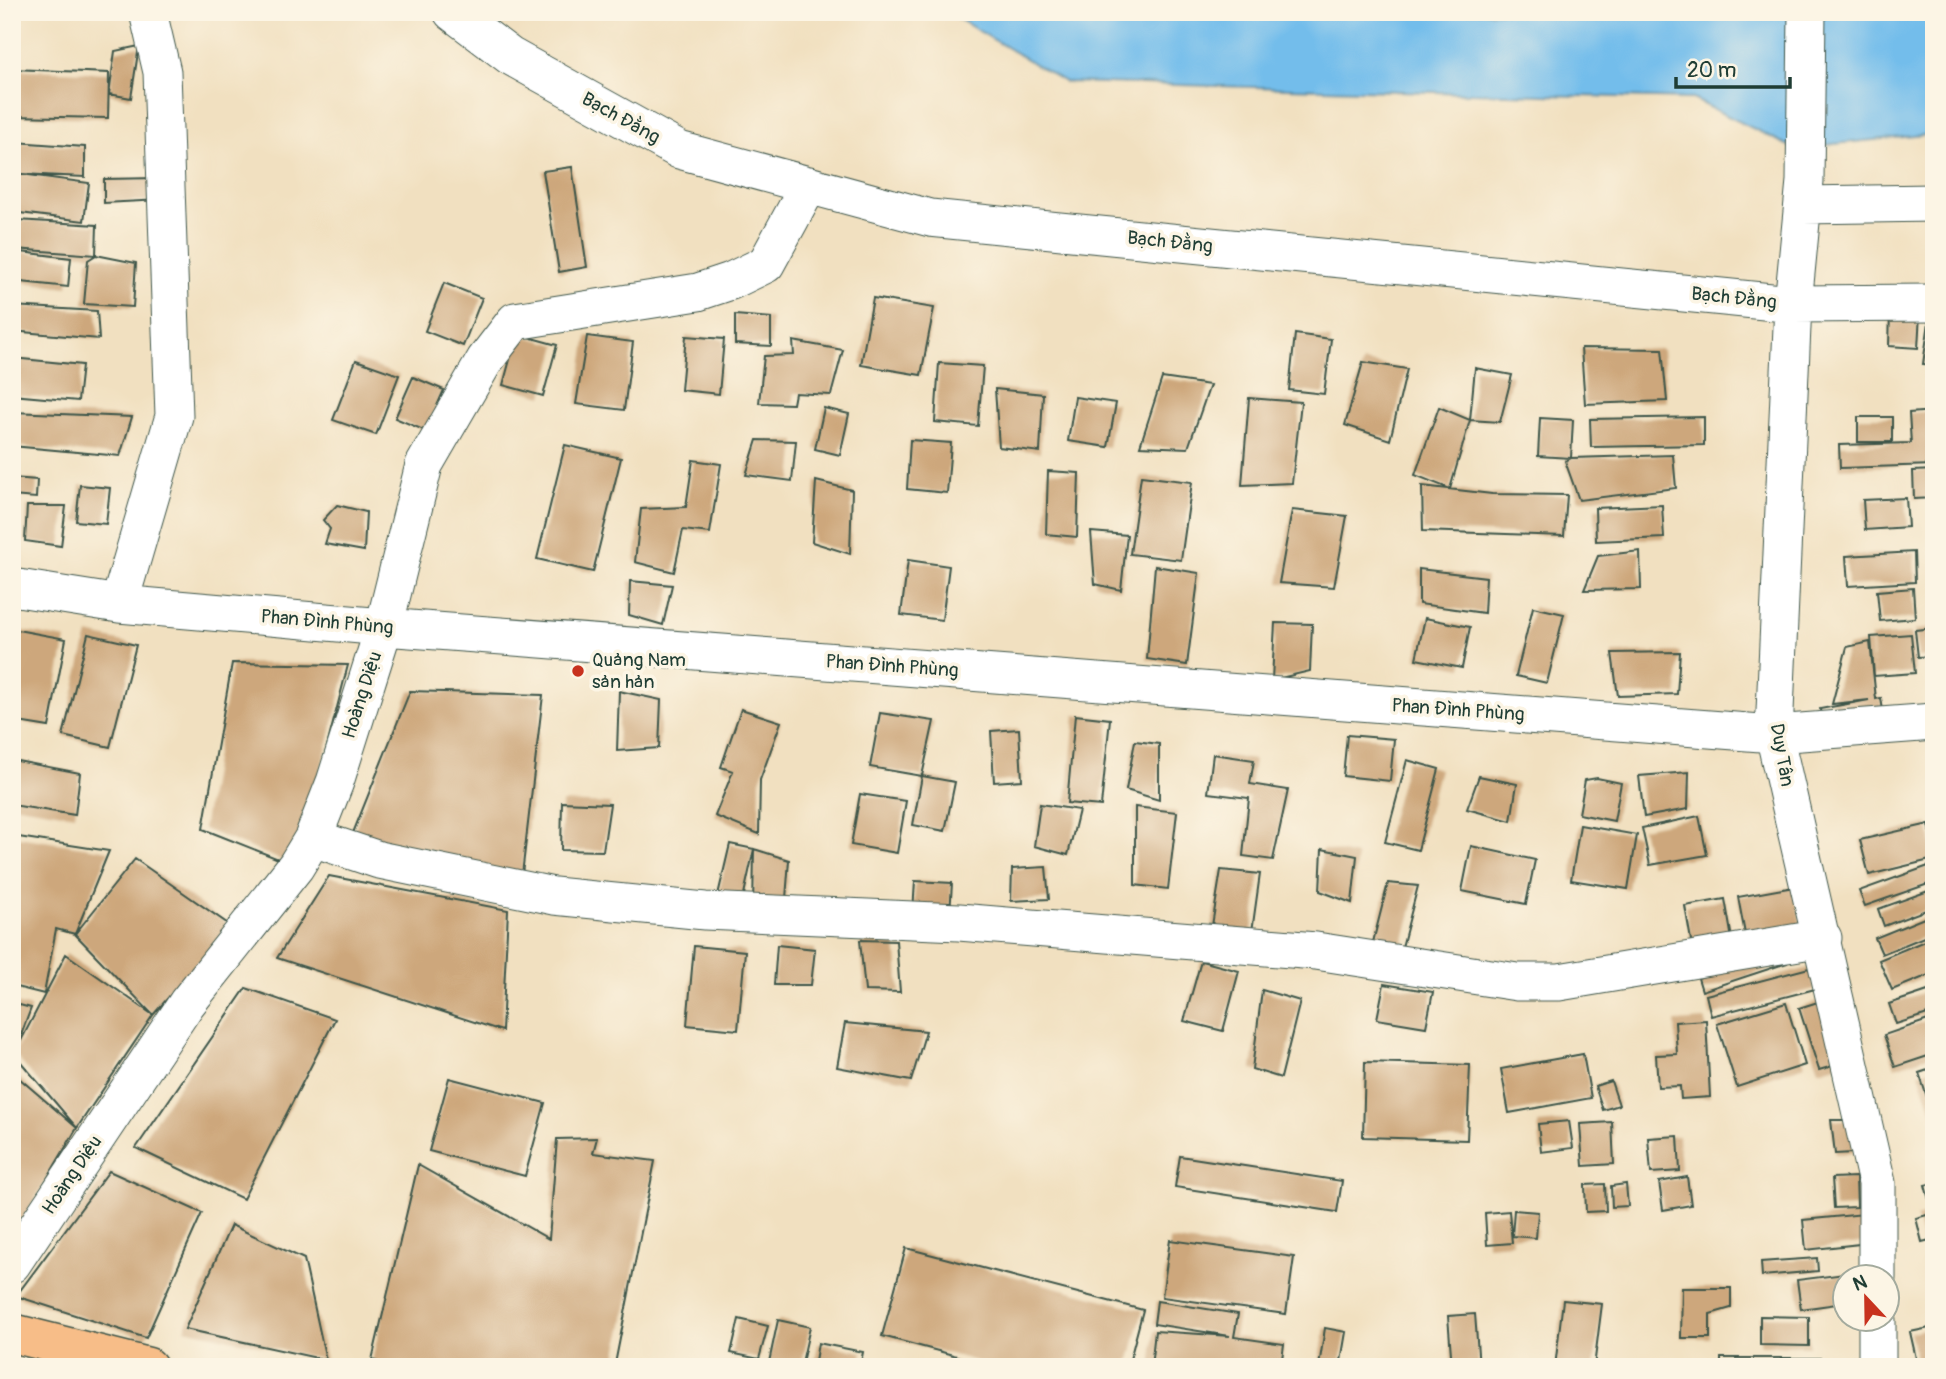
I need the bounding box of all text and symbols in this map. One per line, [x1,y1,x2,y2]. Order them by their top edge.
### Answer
scale bar [1676,46,1790,90]
text: 20 m [1687,57,1736,84]
street label: Bạch Đằng [578,87,664,149]
street label: Bạch Đằng [1126,226,1214,258]
street label: Bạch Đằng [1690,282,1778,314]
street label: Phan Đình Phùng [260,604,394,640]
street label: Hoàng Diệu [337,648,387,742]
place label: Quảng Nam sản hản [592,648,686,694]
street label: Phan Đình Phùng [825,649,959,683]
marker: Quảng Nam sản hản [570,663,586,679]
street label: Phan Đình Phùng [1391,693,1525,727]
street label: Duy Tân [1765,722,1799,788]
street label: Hoàng Diệu [37,1131,107,1219]
north arrow [1830,1264,1900,1334]
text: N [1850,1270,1871,1297]

